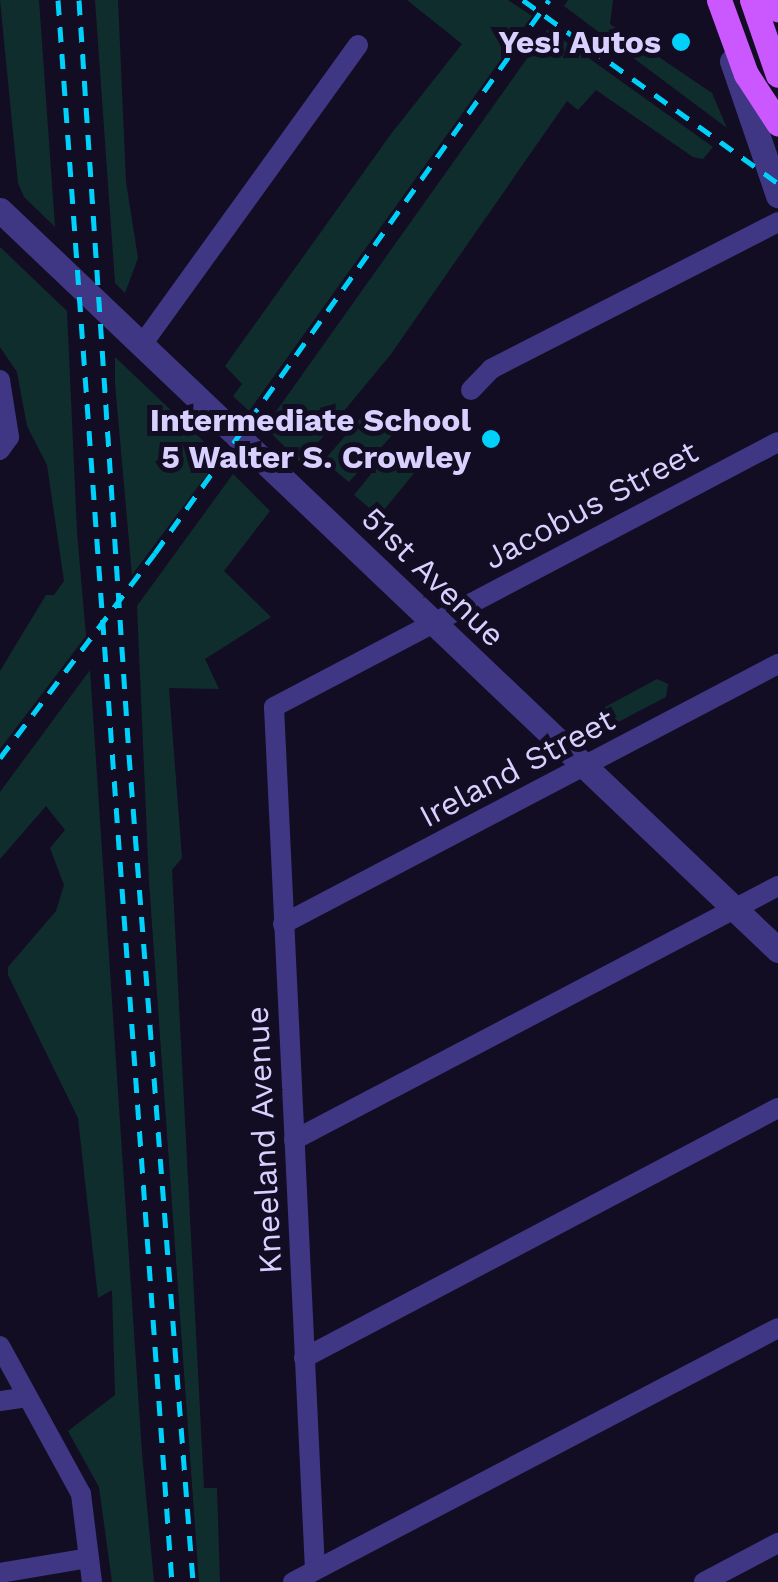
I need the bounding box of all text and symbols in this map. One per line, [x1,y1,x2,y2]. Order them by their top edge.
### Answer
place label: Yes! Autos [498,23,661,61]
marker: Yes! Autos [670,31,692,53]
place label: Intermediate School 5 Walter S. Crowley [150,402,471,477]
marker: Intermediate School 5 Walter S. Crowley [480,428,502,450]
street label: Jacobus Street [478,432,704,578]
street label: 51st Avenue [353,499,513,655]
street label: Ireland Street [413,701,621,835]
street label: Kneeland Avenue [238,1004,290,1276]

